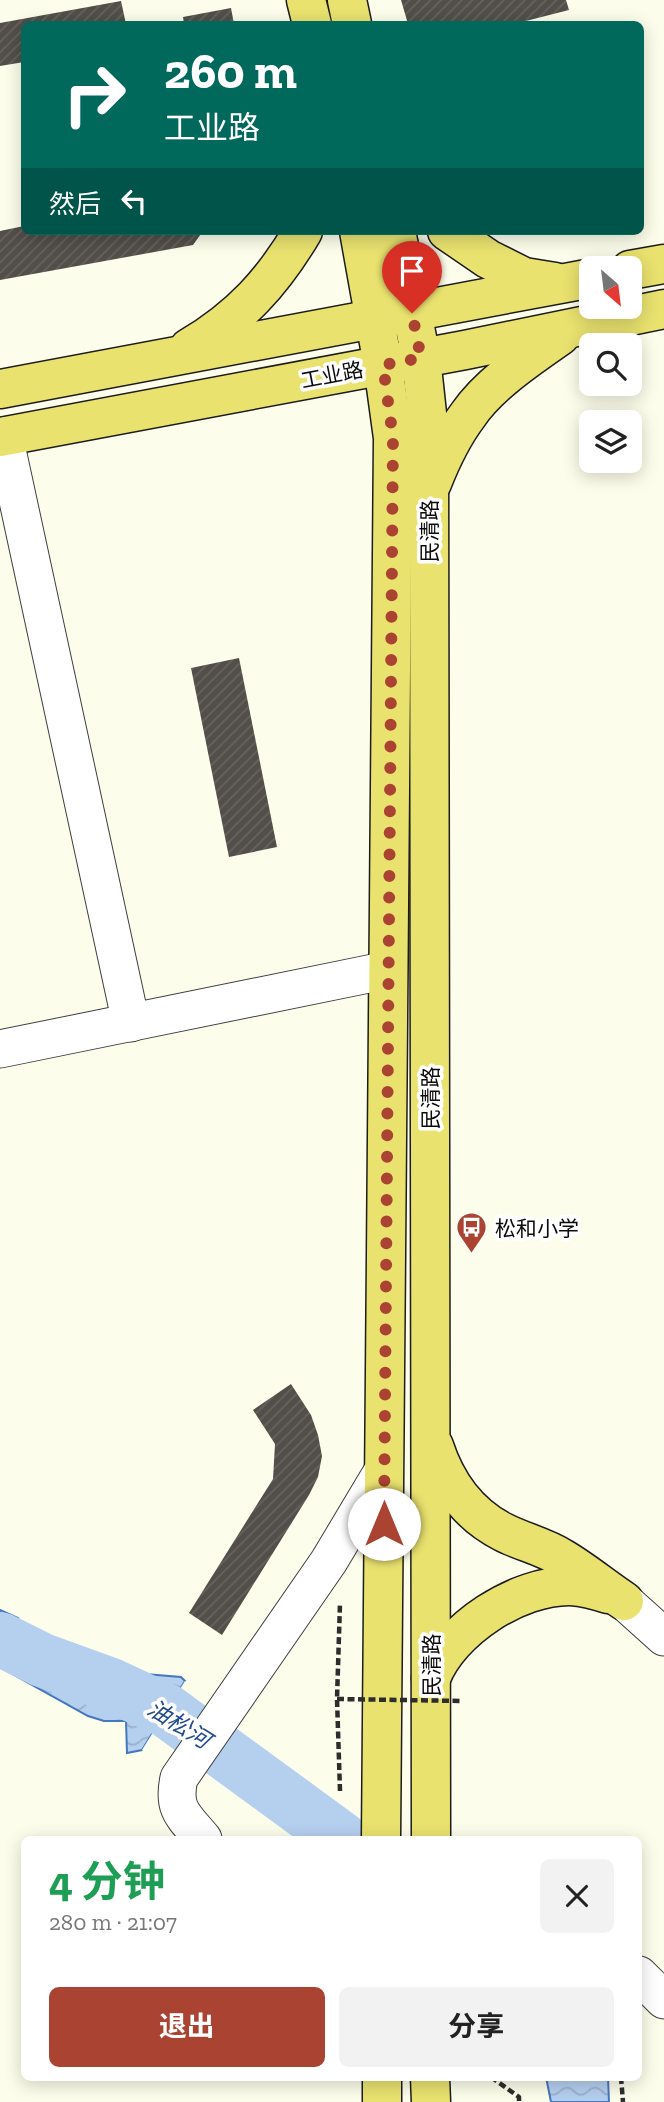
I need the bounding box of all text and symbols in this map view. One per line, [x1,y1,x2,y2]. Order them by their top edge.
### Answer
text: 260 m [164,42,297,101]
icon: right [49,49,140,140]
text: 工业路 [164,109,260,147]
icon: left [115,182,153,220]
text: 然后 [49,188,101,220]
pin [382,241,442,313]
icon: arrive [393,252,431,290]
north arrow [579,256,642,318]
map controls [579,256,642,473]
button: search [579,333,642,396]
street label: 工业路 [299,357,365,393]
button: layers [579,410,642,473]
street label: 民清路 [417,500,442,563]
street label: 民清路 [418,1067,443,1130]
bus stop icon: 松和小学 [455,1211,489,1255]
place label: 松和小学 [495,1216,579,1241]
position arrow [347,1487,421,1561]
street label: 民清路 [419,1634,444,1697]
water label: 油松河 [142,1694,219,1756]
text: 4 分钟 [49,1856,165,1907]
button: close [540,1859,614,1933]
text: 280 m · 21:07 [49,1908,177,1936]
button: 退出 [49,1987,325,2067]
button: 分享 [339,1987,614,2067]

